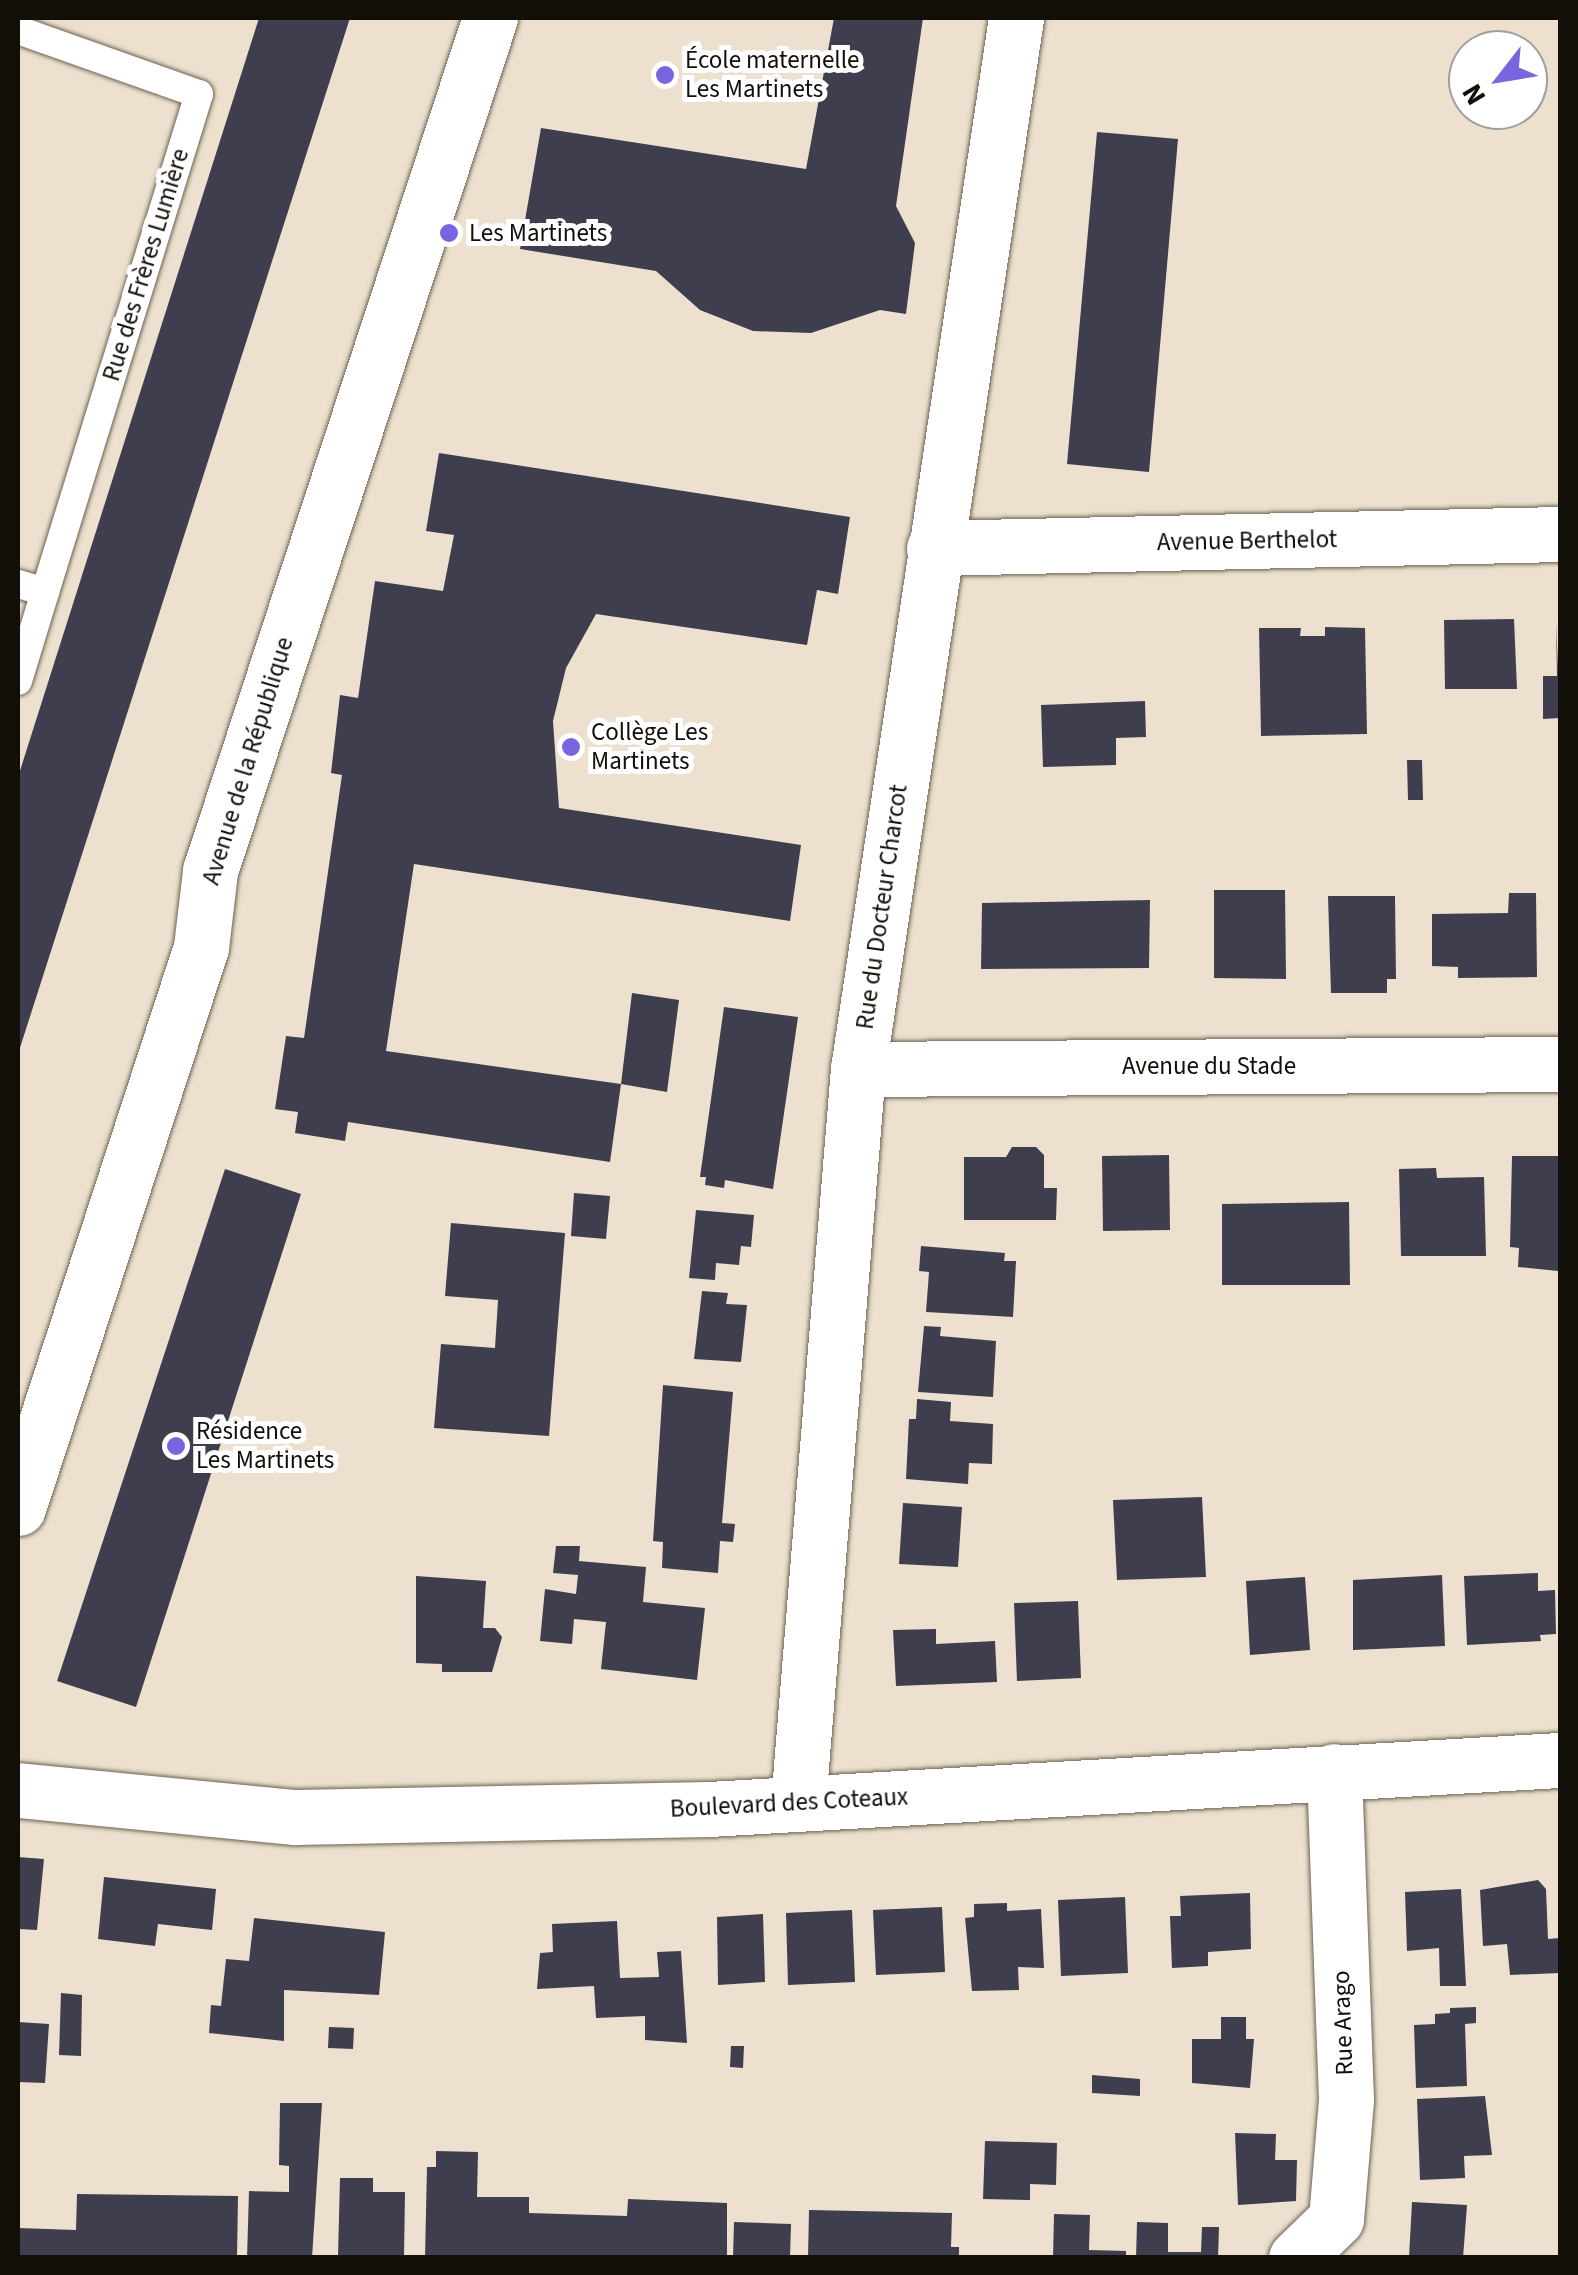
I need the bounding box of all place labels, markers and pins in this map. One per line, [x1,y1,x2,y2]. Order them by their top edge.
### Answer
place label: École maternelle Les Martinets [685,46,860,105]
marker: École maternelle Les Martinets [654,64,676,86]
place label: Les Martinets [469,218,607,248]
marker: Les Martinets [438,222,460,244]
place label: Collège Les Martinets [591,718,708,777]
marker: Collège Les Martinets [560,736,582,758]
place label: Résidence Les Martinets [196,1417,334,1476]
marker: Résidence Les Martinets [165,1435,187,1457]

